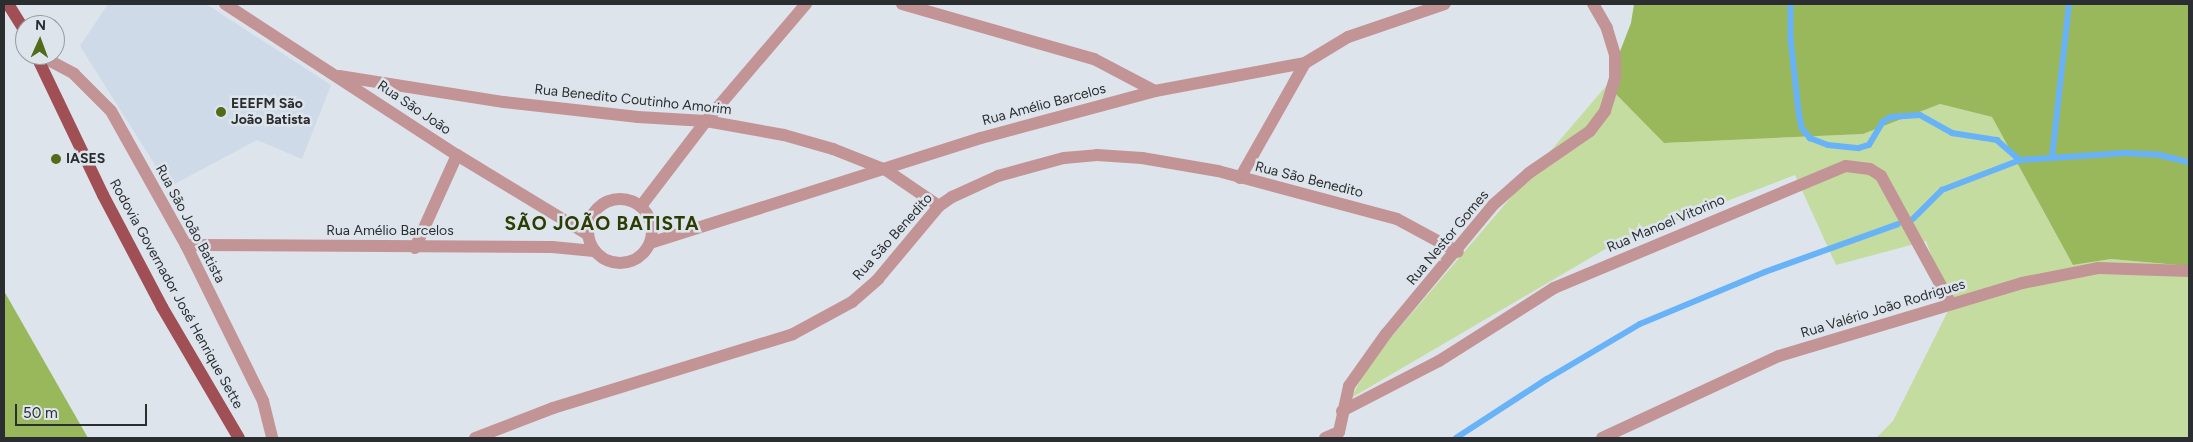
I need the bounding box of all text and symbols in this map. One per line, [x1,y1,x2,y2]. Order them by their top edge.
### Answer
north arrow [15,15,65,65]
text: N [35,17,46,34]
street label: Rua São João [374,77,454,139]
street label: Rua Amélio Barcelos [980,80,1108,130]
street label: Rua Benedito Coutinho Amorim [534,81,732,119]
place label: EEEFM São João Batista [231,96,311,128]
marker: EEEFM São João Batista [215,106,227,118]
place label: IASES [66,151,105,167]
marker: IASES [50,153,62,165]
street label: Rua São Benedito [1253,158,1365,202]
street label: Rua São João Batista [152,162,228,286]
street label: Rodovia Governador José Henrique Sette [106,176,246,412]
street label: Rua Nestor Gomes [1403,187,1493,289]
street label: Rua São Benedito [850,190,936,284]
street label: Rua Manoel Vitorino [1604,192,1728,256]
district label: SÃO JOÃO BATISTA [503,213,701,235]
street label: Rua Amélio Barcelos [326,223,454,239]
street label: Rua Valério João Rodrigues [1799,276,1967,342]
scale bar [18,394,150,426]
text: 50 m [23,404,58,422]

